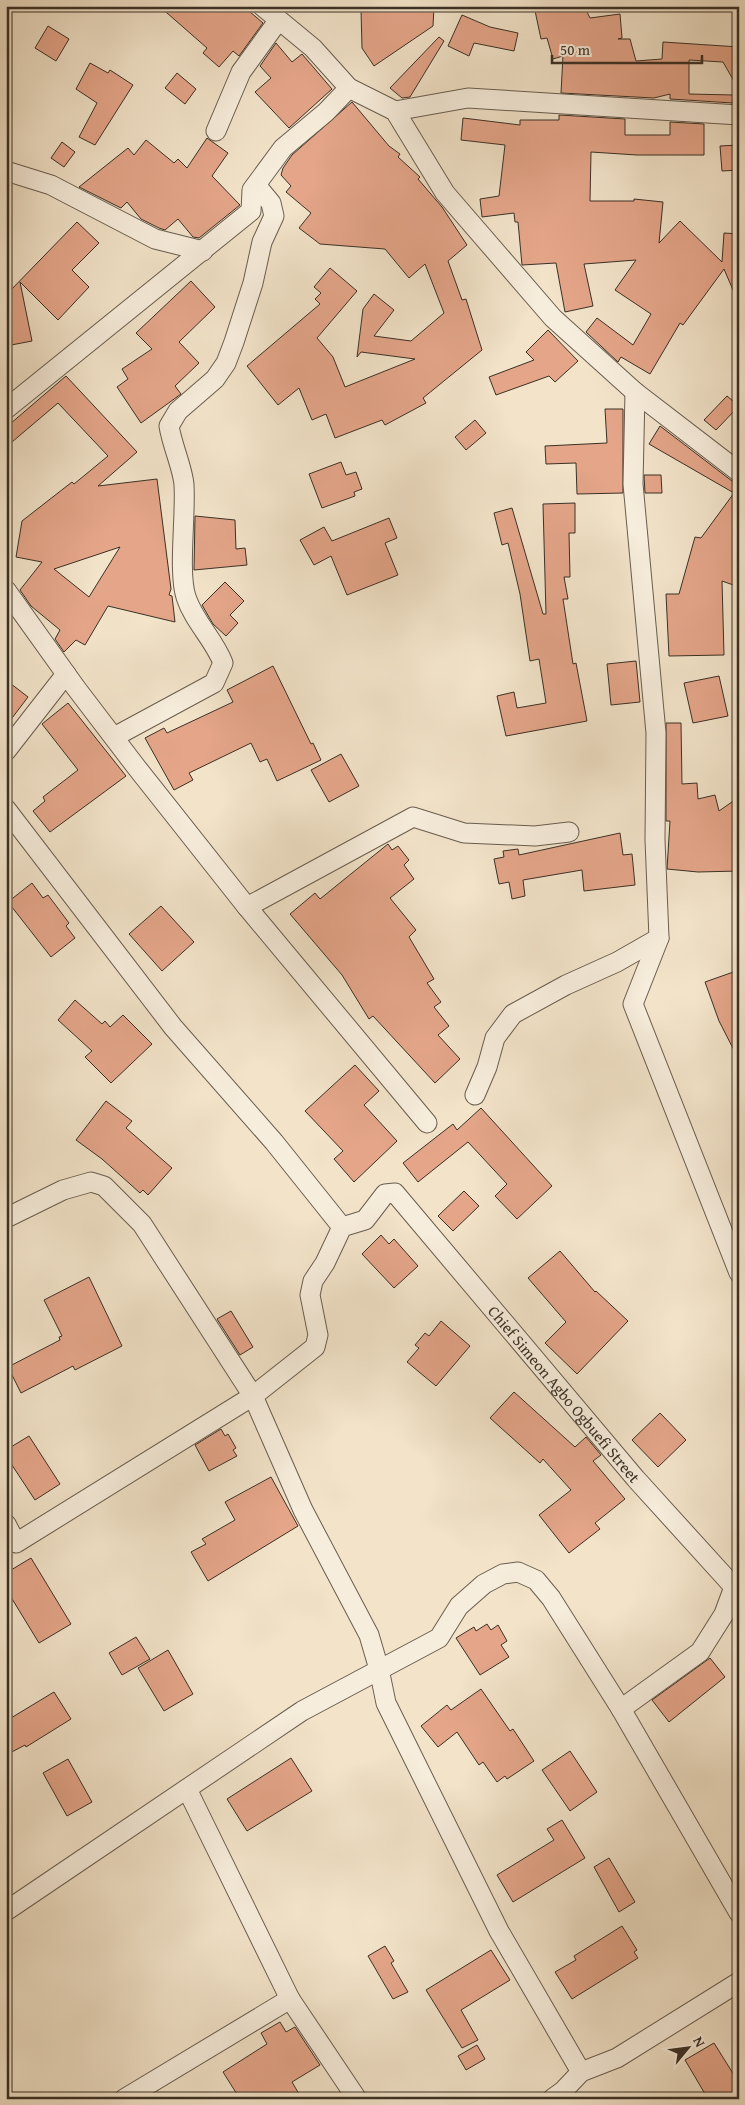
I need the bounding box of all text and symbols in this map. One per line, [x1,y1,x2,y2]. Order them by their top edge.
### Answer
scale bar [552,32,702,64]
text: 50 m [560,39,591,60]
street label: Chief Simeon Agbo Ogbuefi Street [483,1300,646,1488]
north arrow [662,2022,712,2072]
text: N [688,2033,711,2051]

